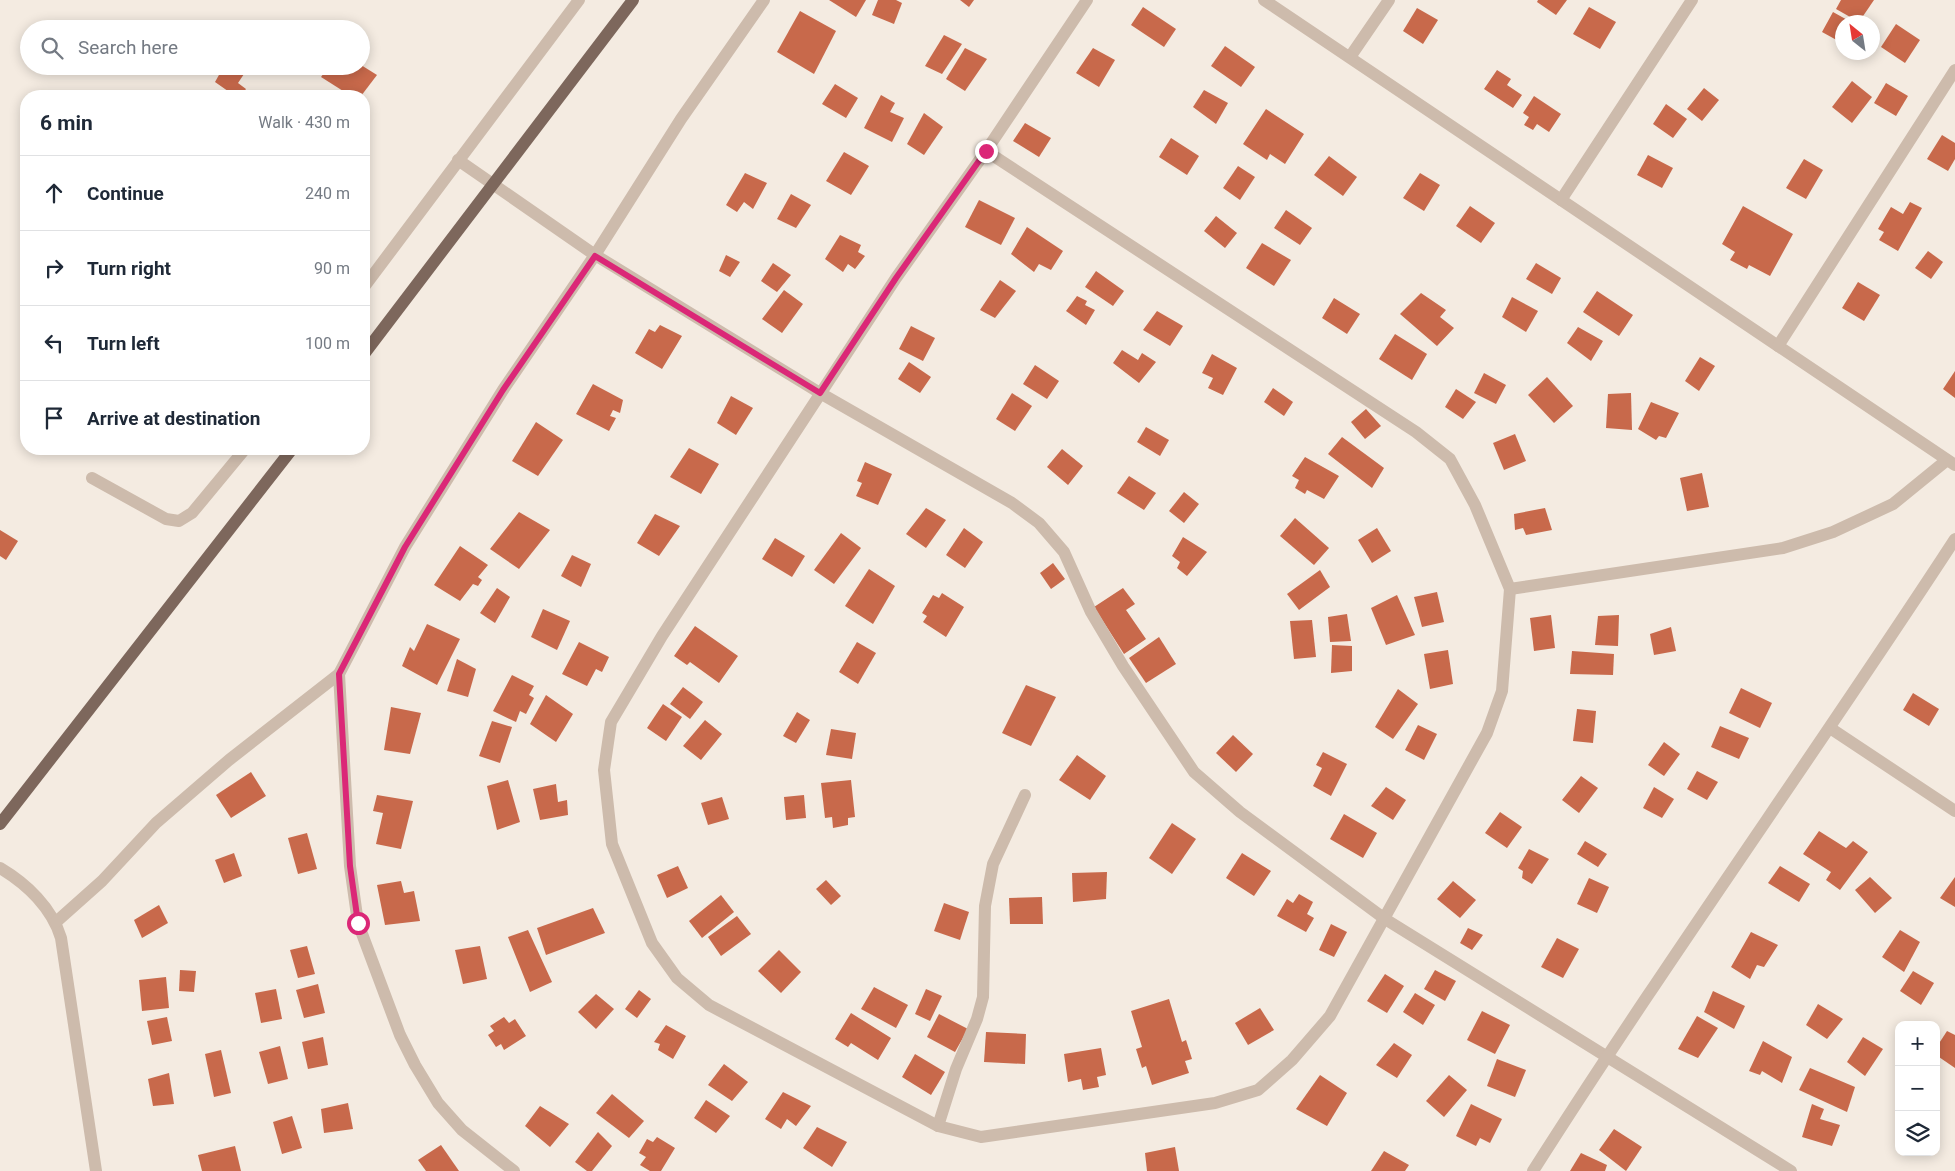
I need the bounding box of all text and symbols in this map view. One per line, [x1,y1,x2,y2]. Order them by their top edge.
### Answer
north arrow [1835,15,1880,60]
search box [20,20,370,75]
icon: search [38,34,66,62]
text: Search here [78,36,178,59]
text: 6 min [40,111,93,135]
text: Walk · 430 m [258,113,350,132]
route end [975,140,998,163]
icon: ahead [40,179,68,207]
text: Continue [87,182,164,205]
text: 240 m [305,184,350,203]
icon: right [40,254,68,282]
text: Turn right [87,257,171,280]
text: 90 m [314,259,350,278]
icon: left [40,329,68,357]
text: Turn left [87,332,160,355]
text: 100 m [305,334,350,353]
icon: arrive [40,404,68,432]
text: Arrive at destination [87,407,260,430]
route start [347,912,370,935]
map controls [1895,1021,1940,1156]
button: + [1895,1021,1940,1066]
button: − [1895,1066,1940,1111]
button: layers [1895,1111,1940,1156]

